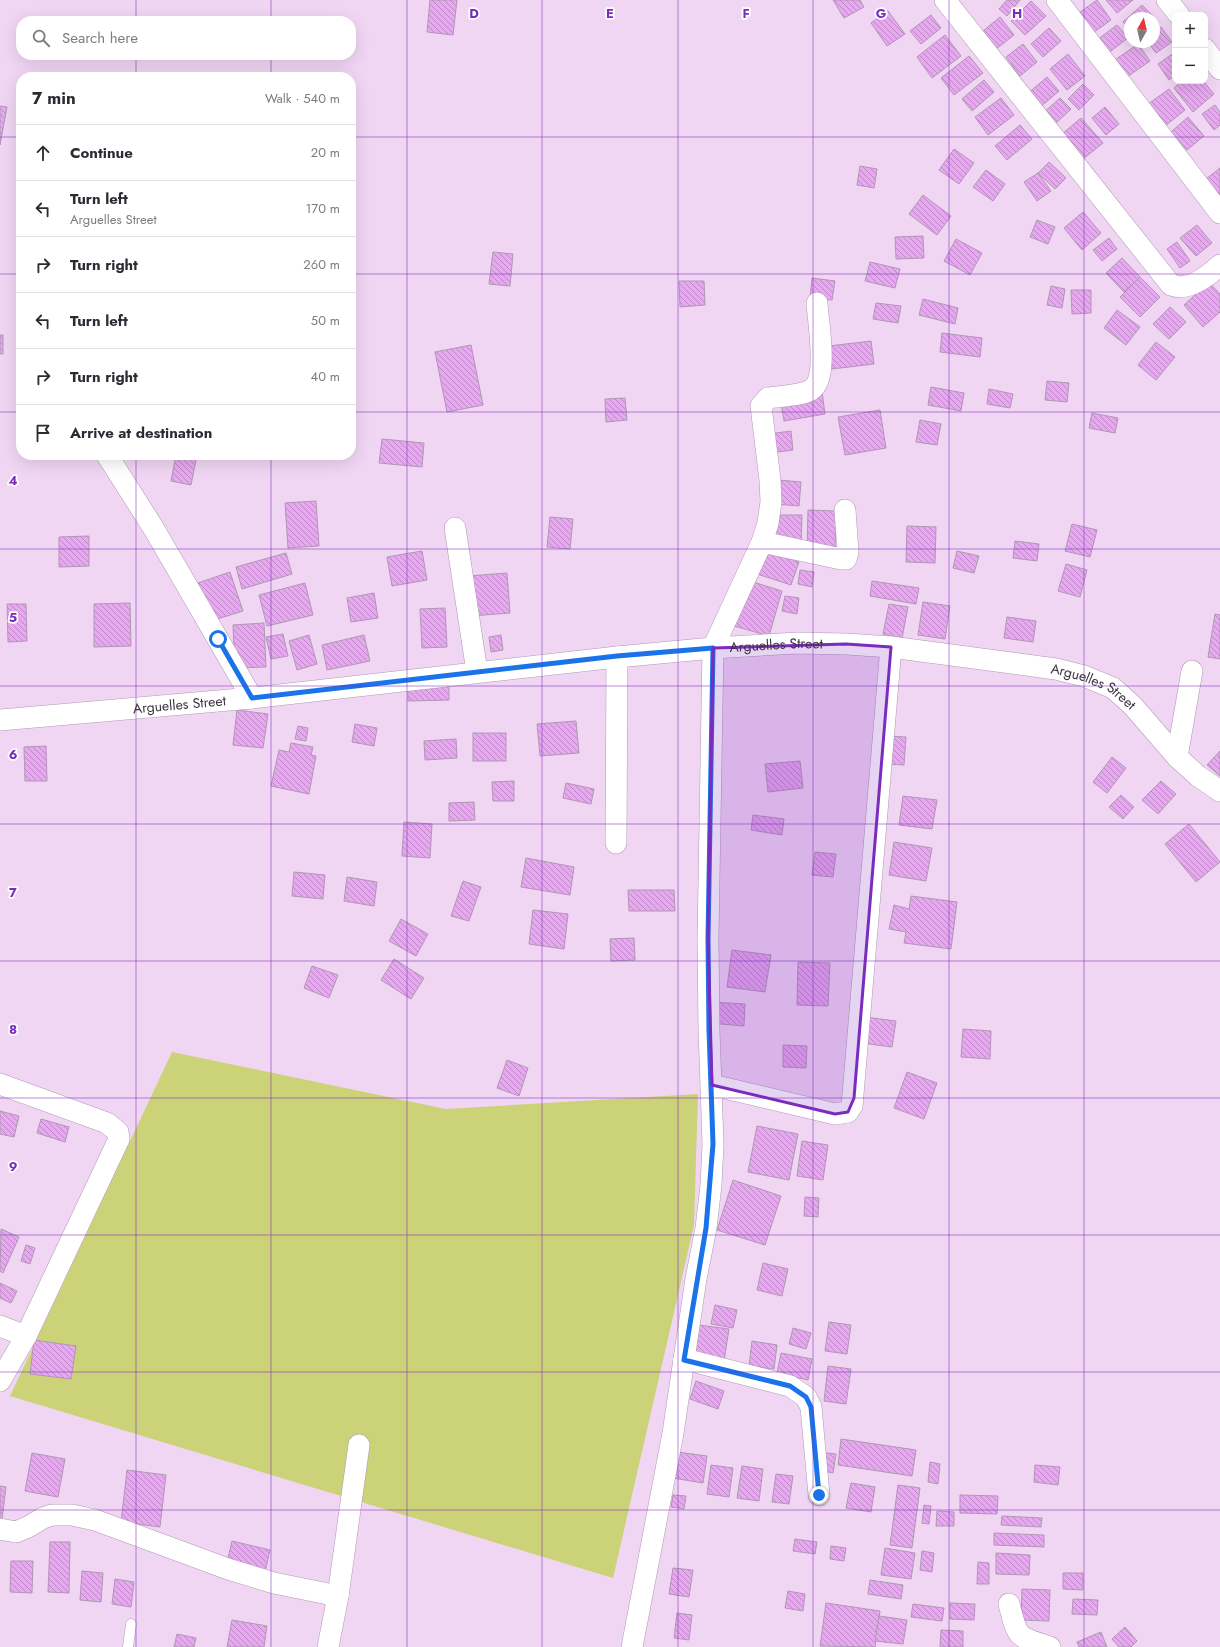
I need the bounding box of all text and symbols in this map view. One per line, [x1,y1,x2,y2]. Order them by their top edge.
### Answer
text: D [469,4,479,23]
text: E [606,4,614,23]
text: F [742,4,750,23]
text: G [876,4,887,23]
text: H [1012,4,1022,23]
north arrow [1124,12,1160,48]
map controls [1172,12,1208,84]
button: + [1172,12,1208,48]
search box [16,16,356,60]
icon: search [30,27,52,49]
text: Search here [62,27,138,49]
button: − [1172,48,1208,84]
text: 7 min [32,86,76,110]
text: Walk · 540 m [265,89,340,108]
icon: ahead [32,142,54,164]
text: Continue [70,142,133,164]
text: 20 m [311,143,340,162]
text: Turn left [70,188,128,210]
icon: left [32,198,54,220]
text: 170 m [305,199,340,218]
text: Arguelles Street [70,210,157,229]
icon: right [32,254,54,276]
text: Turn right [70,254,138,276]
text: 260 m [303,255,340,274]
icon: left [32,310,54,332]
text: Turn left [70,310,128,332]
text: 50 m [311,311,340,330]
icon: right [32,366,54,388]
text: Turn right [70,366,138,388]
text: 40 m [311,367,340,386]
icon: arrive [32,422,54,444]
text: Arrive at destination [70,422,212,444]
text: 4 [8,471,18,490]
text: 5 [9,608,17,627]
route start [209,630,227,648]
street label: Arguelles Street [729,633,824,657]
street label: Arguelles Street [1050,658,1141,715]
street label: Arguelles Street [132,690,227,718]
text: 6 [9,745,18,764]
text: 7 [9,883,17,902]
text: 8 [9,1020,17,1039]
text: 9 [9,1157,18,1176]
route end [810,1486,828,1504]

